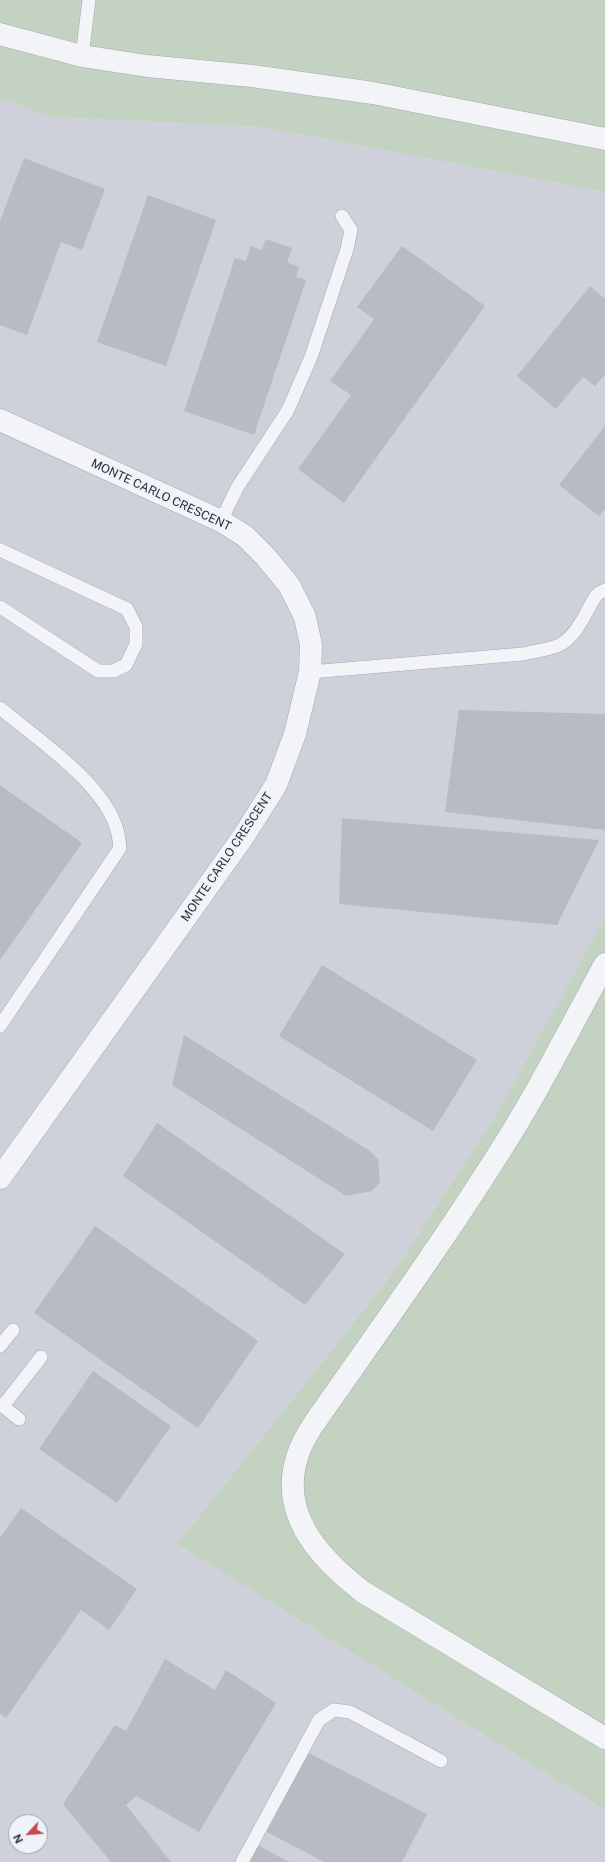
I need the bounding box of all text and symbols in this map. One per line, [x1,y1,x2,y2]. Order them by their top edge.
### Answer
street label: MONTE CARLO CRESCENT [89,456,233,534]
street label: MONTE CARLO CRESCENT [178,790,276,924]
north arrow [8,1814,48,1854]
text: N [11,1832,25,1845]

